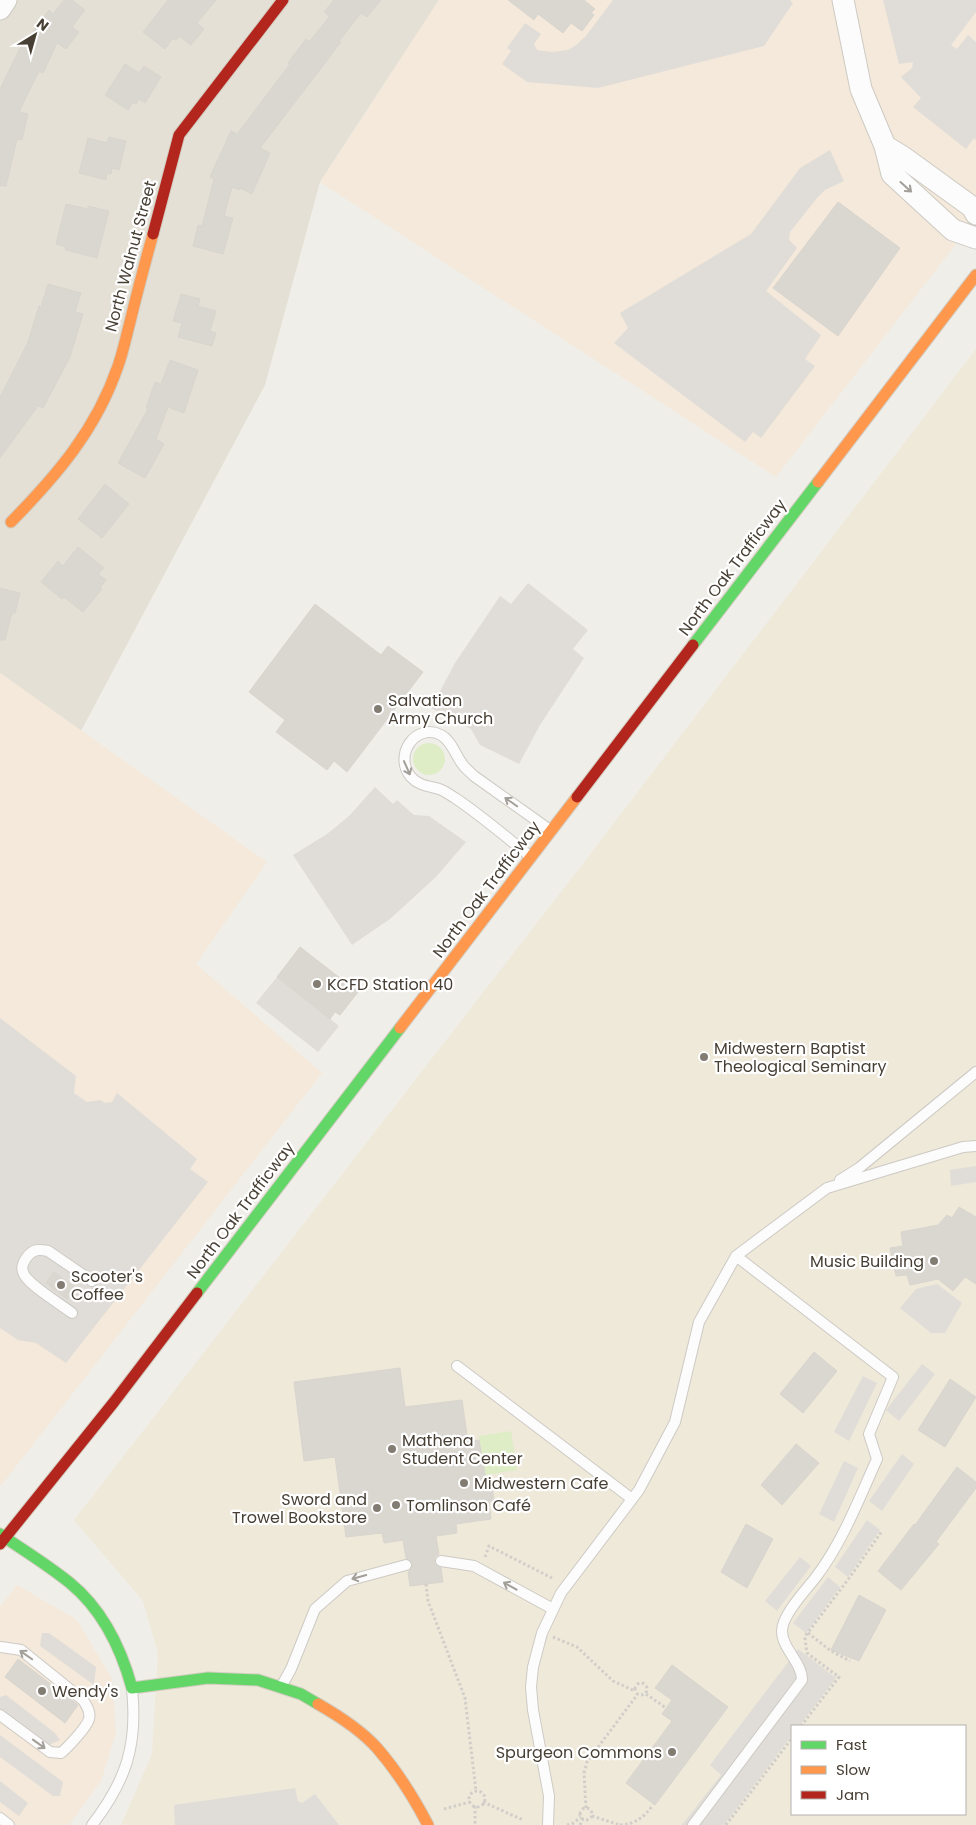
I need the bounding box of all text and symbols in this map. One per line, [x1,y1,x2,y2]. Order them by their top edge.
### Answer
north arrow [10,10,60,60]
text: N [33,13,53,36]
street label: North Walnut Street [99,178,162,334]
one-way arrow [900,181,913,193]
street label: North Oak Trafficway [673,494,792,641]
place label: Salvation Army Church [388,689,493,730]
marker: Salvation Army Church [372,703,384,715]
one-way arrow [403,761,413,776]
one-way arrow [505,797,519,807]
street label: North Oak Trafficway [427,816,546,963]
place label: KCFD Station 40 [327,973,453,996]
marker: KCFD Station 40 [311,978,323,990]
place label: Midwestern Baptist Theological Seminary [714,1037,886,1078]
marker: Midwestern Baptist Theological Seminary [698,1051,710,1063]
street label: North Oak Trafficway [181,1137,300,1284]
place label: Music Building [810,1250,924,1273]
marker: Music Building [928,1255,940,1267]
place label: Scooter's Coffee [71,1265,143,1306]
marker: Scooter's Coffee [55,1279,67,1291]
place label: Mathena Student Center [402,1429,523,1470]
marker: Mathena Student Center [386,1443,398,1455]
place label: Midwestern Cafe [474,1472,609,1495]
marker: Midwestern Cafe [458,1477,470,1489]
place label: Sword and Trowel Bookstore [232,1488,367,1529]
place label: Tomlinson Café [406,1494,531,1517]
marker: Tomlinson Café [390,1499,402,1511]
marker: Sword and Trowel Bookstore [371,1502,383,1514]
one-way arrow [351,1573,367,1583]
one-way arrow [503,1580,517,1590]
one-way arrow [19,1650,33,1660]
place label: Wendy's [52,1680,119,1703]
marker: Wendy's [36,1685,48,1697]
legend [791,1725,966,1815]
text: Fast [836,1734,867,1755]
one-way arrow [32,1739,46,1749]
place label: Spurgeon Commons [496,1741,662,1764]
marker: Spurgeon Commons [666,1746,678,1758]
text: Slow [836,1759,871,1780]
text: Jam [836,1784,870,1805]

